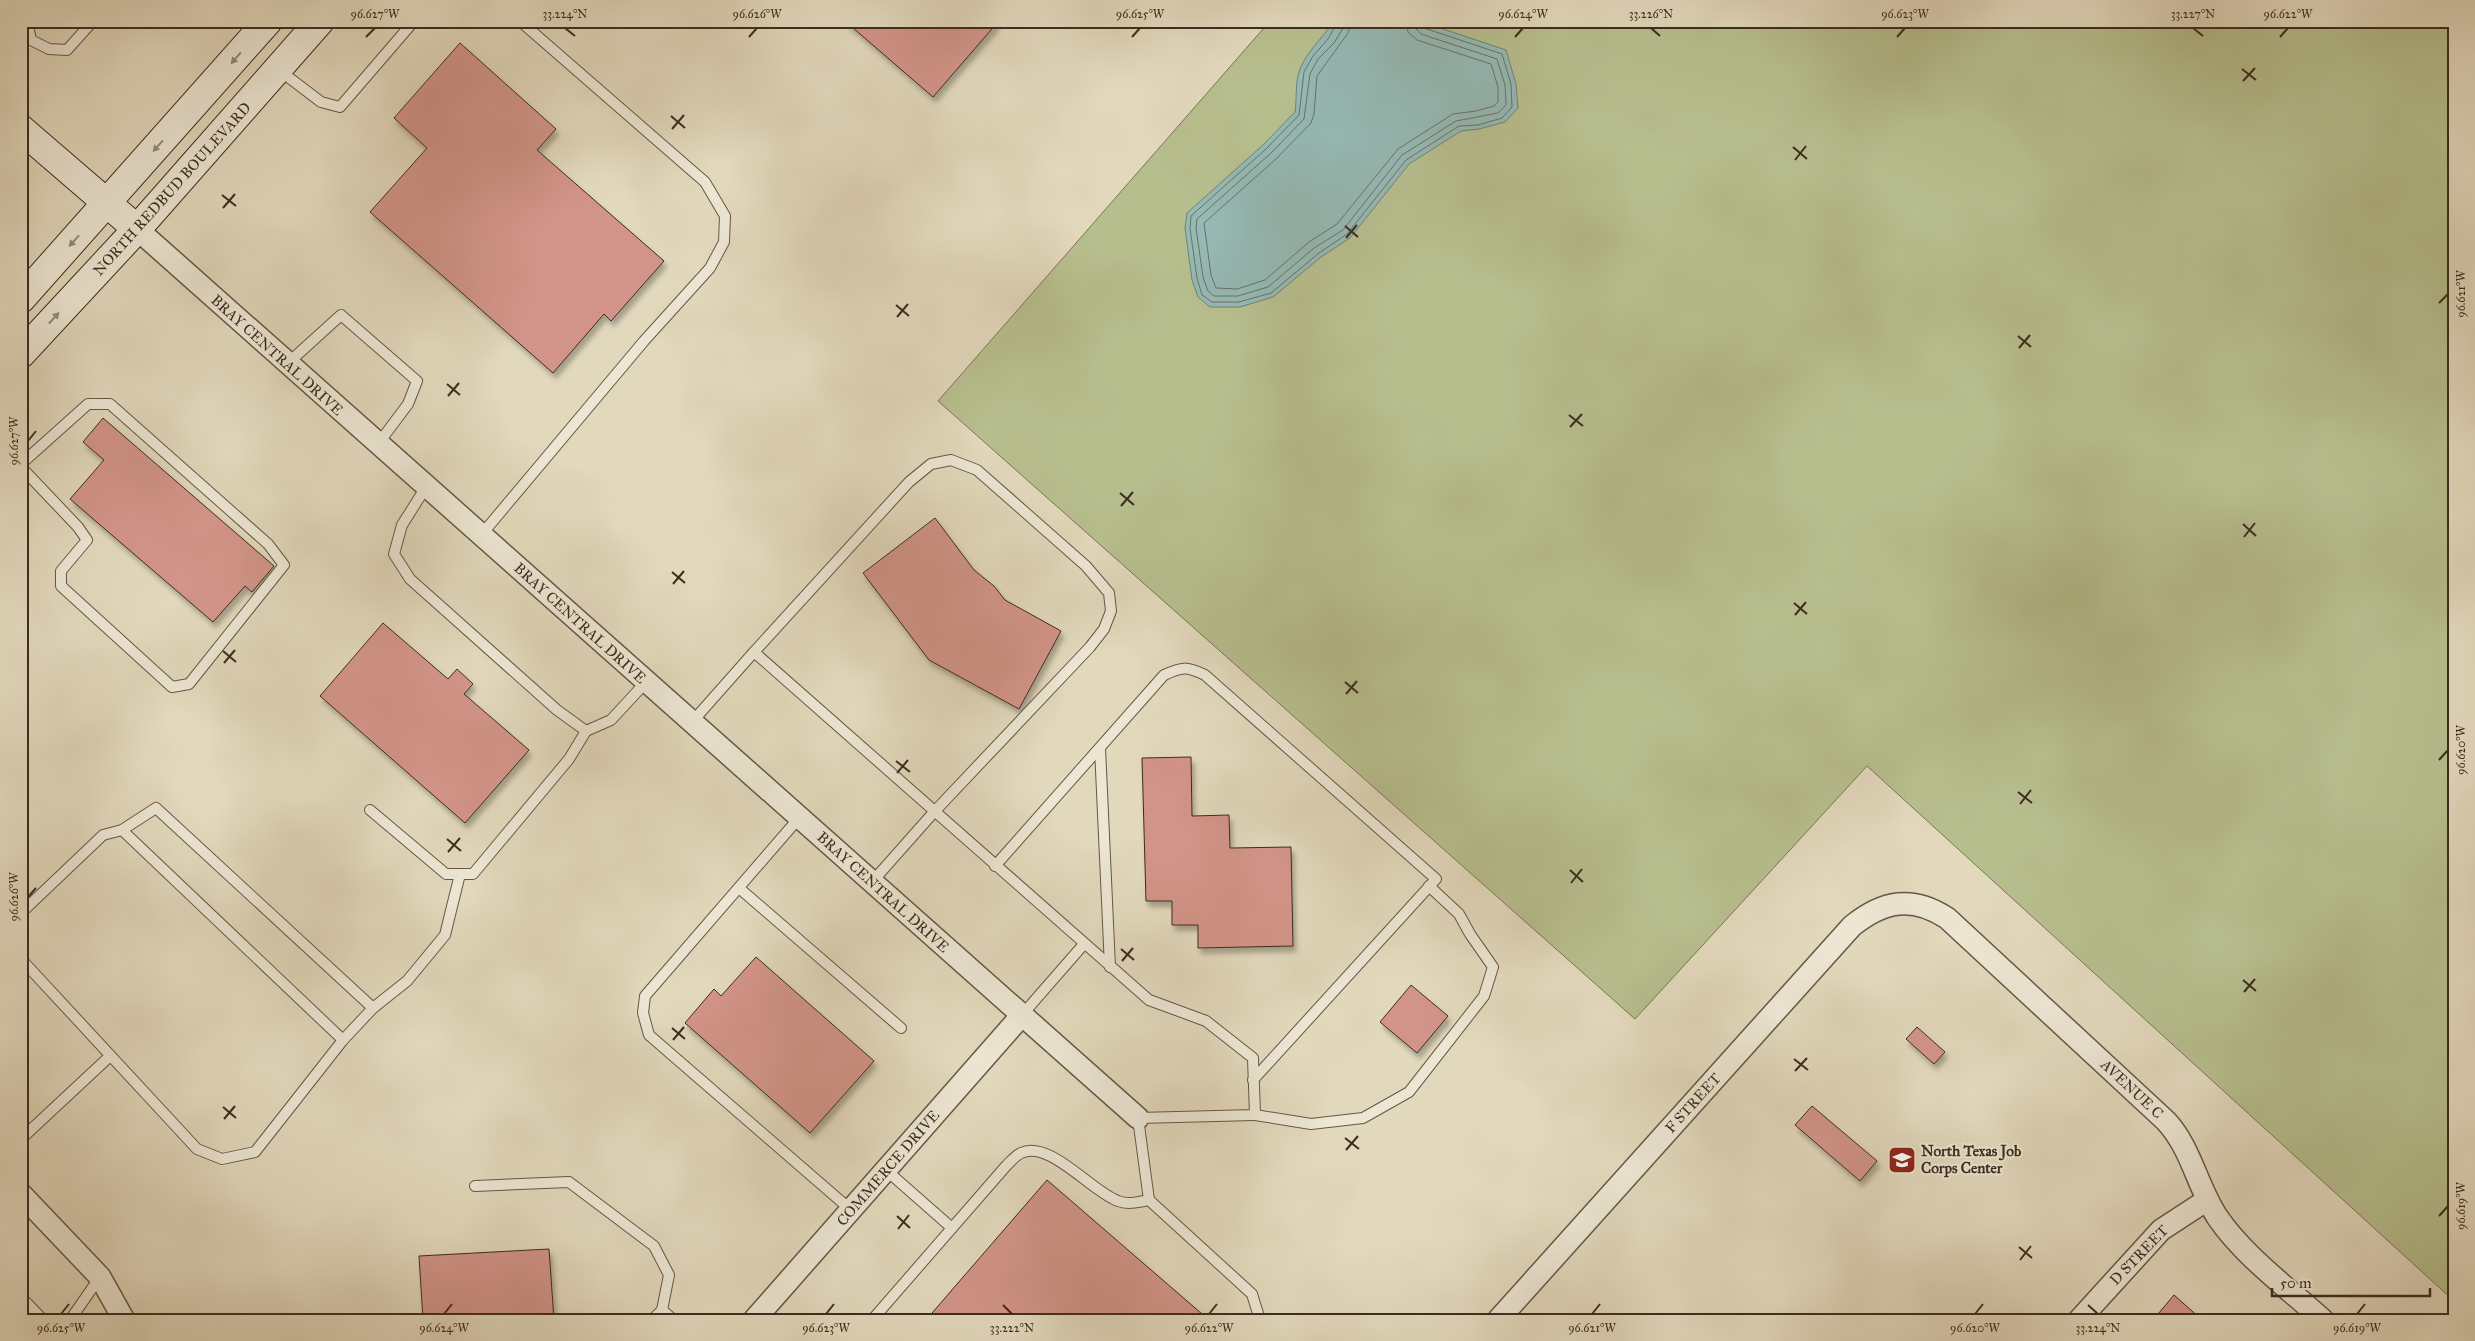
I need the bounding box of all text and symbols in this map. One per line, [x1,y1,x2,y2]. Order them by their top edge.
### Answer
text: 96.627°W [351,7,400,21]
text: 33.224°N [542,7,588,21]
text: 96.626°W [732,7,782,21]
text: 96.625°W [1116,7,1165,21]
text: 96.624°W [1498,7,1548,21]
text: 33.226°N [1629,7,1673,21]
text: 96.623°W [1881,7,1929,21]
text: 33.227°N [2171,7,2215,21]
text: 96.622°W [2264,7,2313,21]
one-way arrow [231,52,242,64]
street label: NORTH REDBUD BOULEVARD [89,99,255,279]
one-way arrow [152,140,164,152]
one-way arrow [68,234,79,247]
text: 96.621°W [2454,270,2468,318]
street label: BRAY CENTRAL DRIVE [207,291,347,419]
one-way arrow [48,313,60,325]
text: 96.627°W [7,416,21,465]
street label: BRAY CENTRAL DRIVE [510,559,650,687]
text: 96.620°W [2454,724,2468,775]
street label: BRAY CENTRAL DRIVE [813,828,953,956]
text: 96.626°W [7,872,21,922]
street label: AVENUE C [2096,1055,2167,1122]
street label: F STREET [1661,1069,1725,1137]
street label: COMMERCE DRIVE [833,1106,943,1230]
place label: North Texas Job Corps Center [1921,1142,2022,1178]
school or university icon: North Texas Job Corps Center [1887,1145,1917,1175]
text: 96.619°W [2454,1181,2468,1230]
street label: D STREET [2106,1221,2172,1289]
scale bar [2272,1266,2430,1298]
text: 50 m [2280,1274,2312,1292]
text: 96.625°W [37,1321,86,1335]
text: 96.624°W [419,1321,469,1335]
text: 96.623°W [802,1321,850,1335]
text: 33.222°N [990,1321,1034,1335]
text: 96.622°W [1185,1321,1234,1335]
text: 96.621°W [1568,1321,1616,1335]
text: 96.620°W [1950,1321,2001,1335]
text: 33.224°N [2075,1321,2121,1335]
text: 96.619°W [2333,1321,2382,1335]

